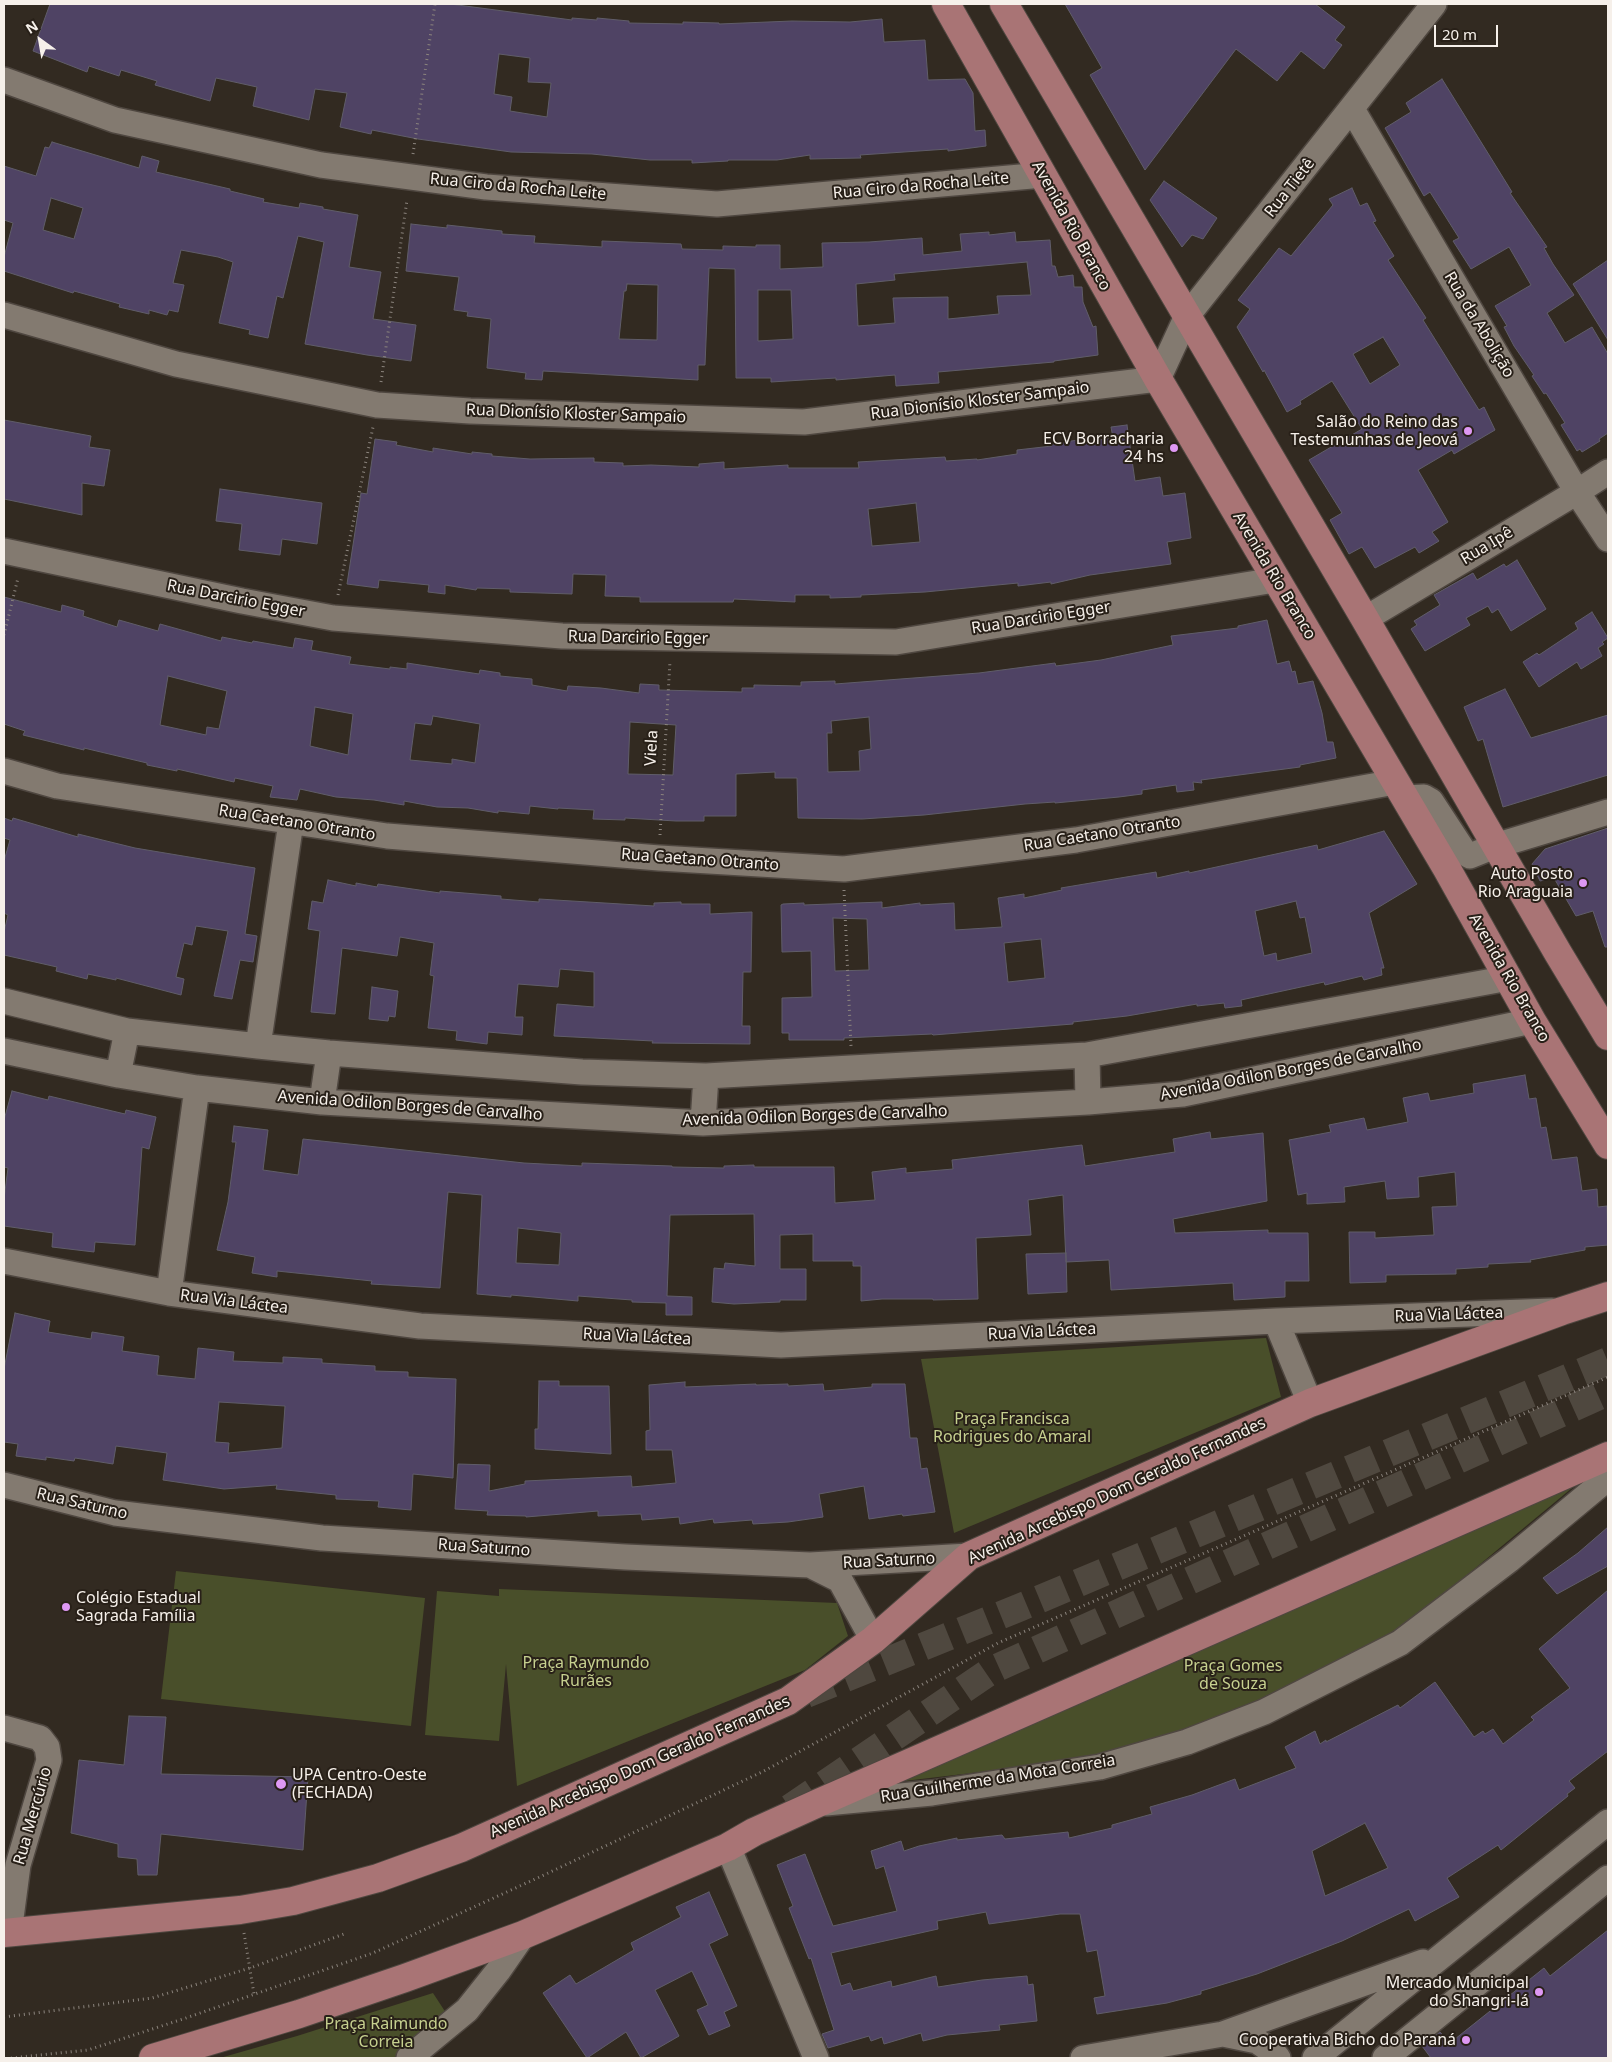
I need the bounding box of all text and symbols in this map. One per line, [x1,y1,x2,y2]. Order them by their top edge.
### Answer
north arrow [15,15,65,65]
scale bar [1437,15,1501,47]
text: N [22,16,42,38]
text: 20 m [1442,24,1477,44]
street label: Rua Tietê [1261,155,1319,221]
street label: Avenida Rio Branco [1027,158,1115,294]
street label: Rua Ciro da Rocha Leite [832,169,1010,203]
street label: Rua Ciro da Rocha Leite [429,170,607,204]
street label: Rua da Abolição [1440,269,1518,381]
street label: Rua Dionísio Kloster Sampaio [869,378,1091,424]
street label: Rua Dionísio Kloster Sampaio [466,401,686,427]
place label: Salão do Reino das Testemunhas de Jeová [1290,412,1458,450]
marker: Salão do Reino das Testemunhas de Jeová [1462,425,1474,437]
place label: ECV Borracharia 24 hs [1043,429,1164,467]
marker: ECV Borracharia 24 hs [1168,442,1180,454]
street label: Avenida Rio Branco [1228,509,1320,643]
street label: Rua Ipê [1458,523,1516,569]
street label: Rua Darcirio Egger [165,576,307,622]
street label: Rua Darcirio Egger [970,598,1112,638]
street label: Rua Darcirio Egger [568,627,708,649]
street label: Viela [641,730,663,766]
street label: Rua Caetano Otranto [217,801,377,845]
street label: Rua Caetano Otranto [1022,812,1182,856]
street label: Rua Caetano Otranto [620,845,780,875]
place label: Auto Posto Rio Araguaia [1478,864,1573,902]
marker: Auto Posto Rio Araguaia [1577,877,1589,889]
street label: Avenida Rio Branco [1464,910,1554,1046]
street label: Avenida Odilon Borges de Carvalho [1159,1035,1423,1105]
street label: Avenida Odilon Borges de Carvalho [277,1087,543,1125]
street label: Avenida Odilon Borges de Carvalho [682,1102,948,1130]
street label: Rua Via Láctea [179,1286,289,1318]
street label: Rua Via Láctea [1394,1304,1504,1326]
street label: Rua Via Láctea [987,1320,1097,1344]
street label: Rua Via Láctea [582,1325,692,1349]
park label: Praça Francisca Rodrigues do Amaral [933,1409,1091,1447]
street label: Avenida Arcebispo Dom Geraldo Fernandes [965,1413,1269,1569]
street label: Rua Saturno [35,1484,129,1524]
street label: Rua Saturno [437,1535,531,1561]
street label: Rua Saturno [842,1549,936,1573]
place label: Colégio Estadual Sagrada Família [76,1588,201,1626]
marker: Colégio Estadual Sagrada Família [60,1601,72,1613]
park label: Praça Raymundo Rurães [522,1653,650,1691]
park label: Praça Gomes de Souza [1184,1656,1282,1694]
street label: Avenida Arcebispo Dom Geraldo Fernandes [487,1692,793,1842]
street label: Rua Guilherme da Mota Correia [879,1751,1117,1807]
street label: Rua Mercúrio [10,1765,56,1867]
place label: UPA Centro-Oeste (FECHADA) [292,1765,427,1803]
marker: UPA Centro-Oeste (FECHADA) [274,1777,288,1791]
place label: Mercado Municipal do Shangri-lá [1386,1973,1529,2011]
marker: Mercado Municipal do Shangri-lá [1533,1986,1545,1998]
park label: Praça Raimundo Correia [324,2014,448,2052]
place label: Cooperativa Bicho do Paraná [1239,2030,1456,2050]
marker: Cooperativa Bicho do Paraná [1460,2034,1472,2046]

